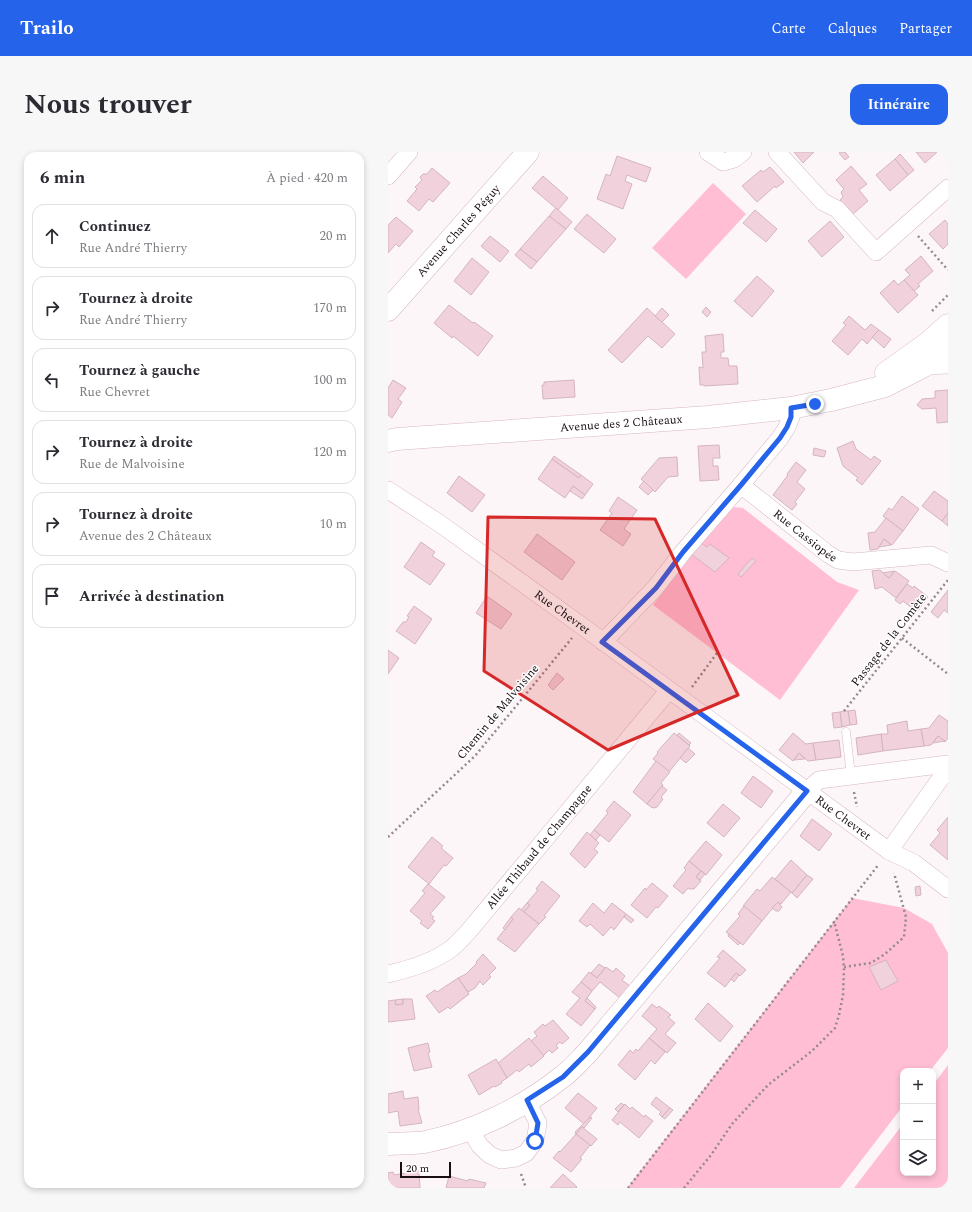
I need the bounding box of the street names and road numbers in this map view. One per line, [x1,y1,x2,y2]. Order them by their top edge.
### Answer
street label: Avenue Charles Péguy [412,179,506,281]
street label: Avenue des 2 Châteaux [559,409,683,437]
street label: Rue Cassiopée [769,505,841,567]
street label: Rue Chevret [530,585,595,639]
street label: Passage de la Comète [846,589,932,691]
street label: Chemin de Malvoisine [452,660,544,764]
street label: Allée Thibaud de Champagne [481,780,597,914]
street label: Rue Chevret [811,790,875,845]

